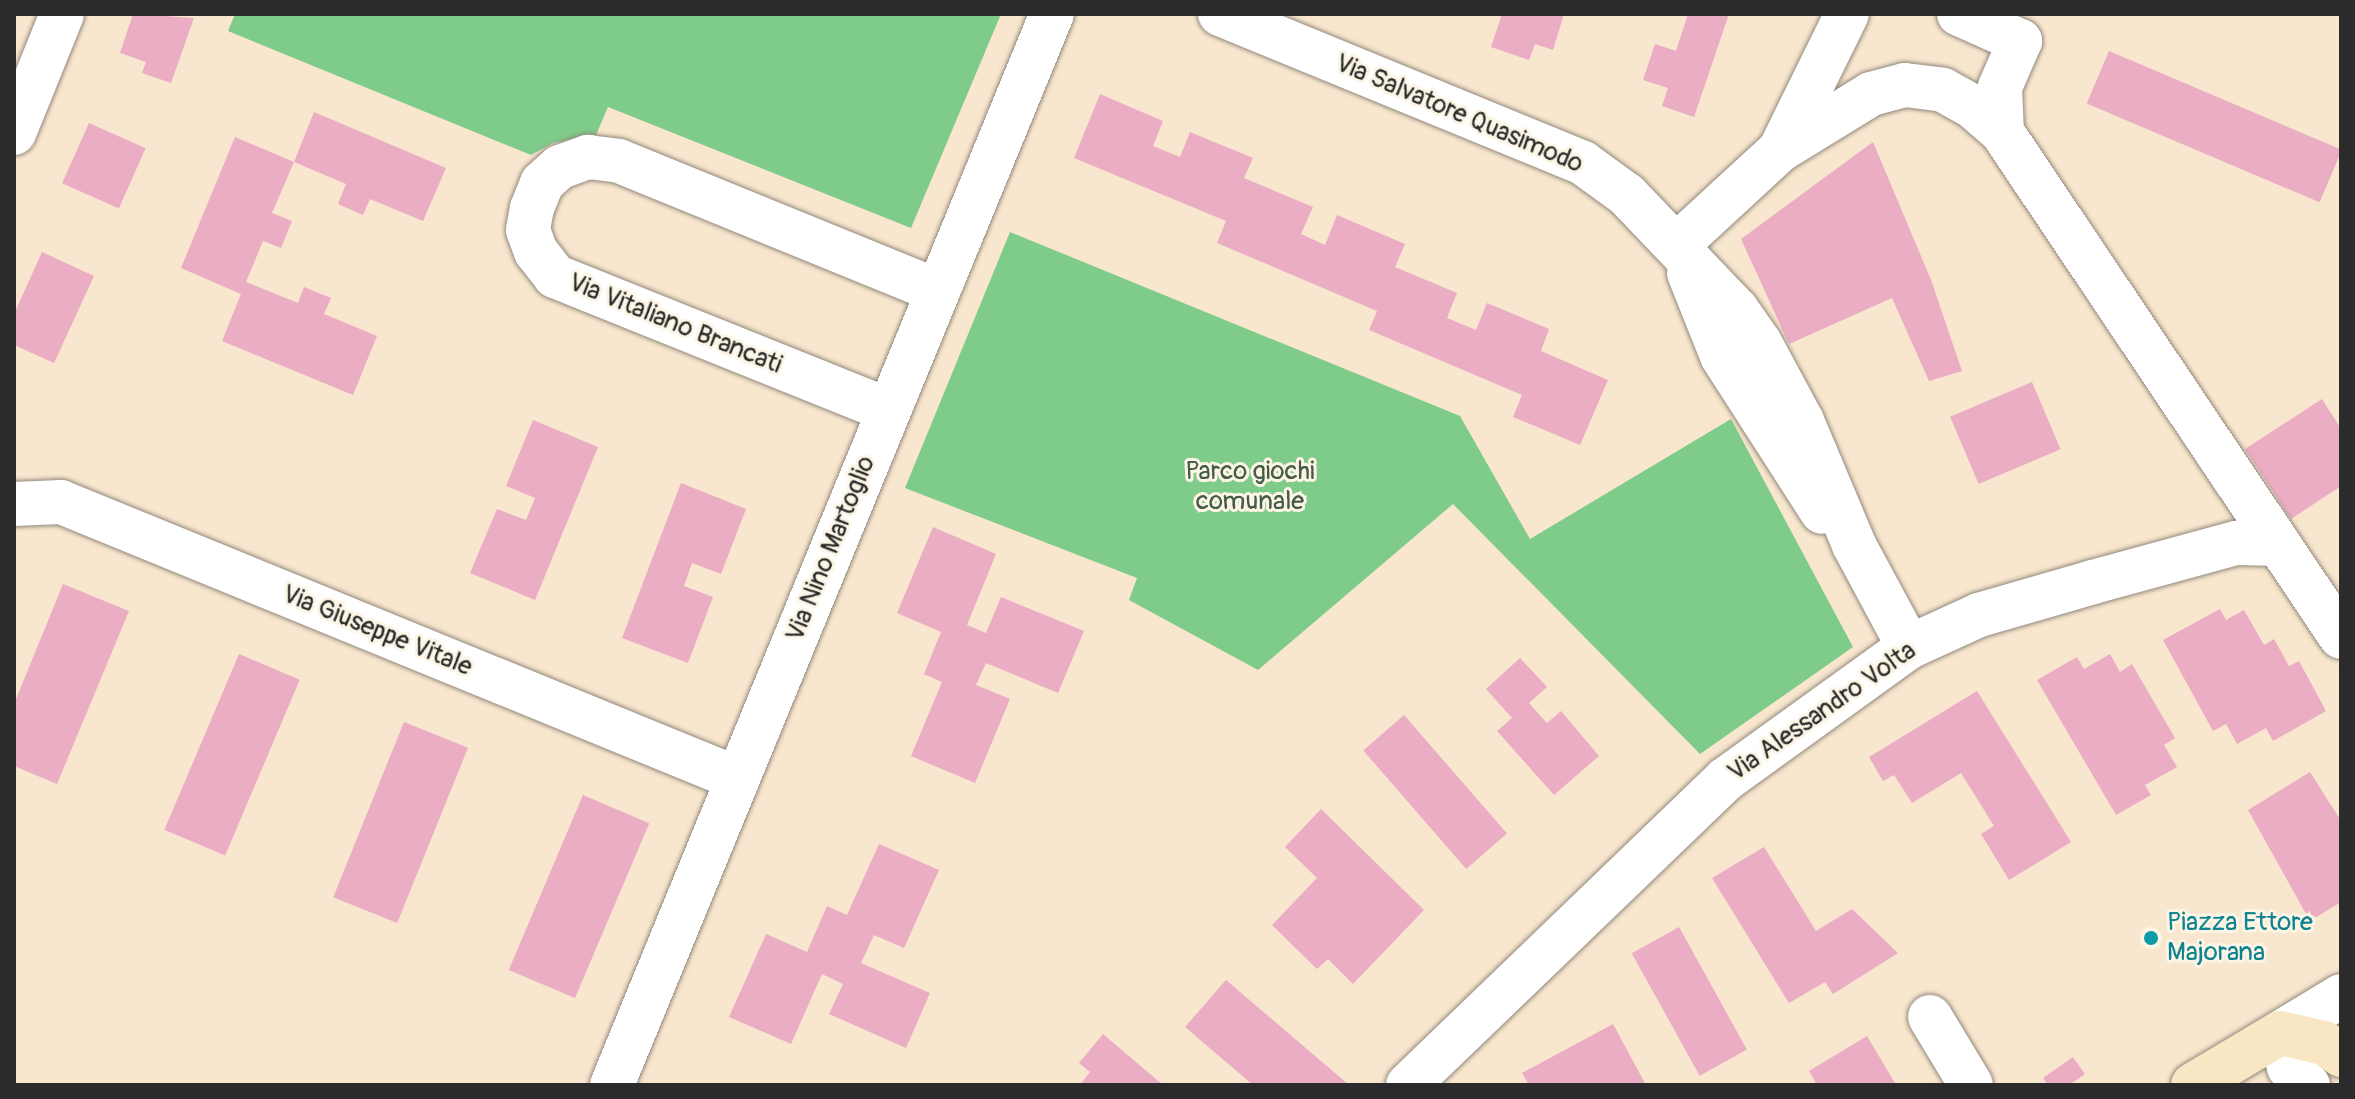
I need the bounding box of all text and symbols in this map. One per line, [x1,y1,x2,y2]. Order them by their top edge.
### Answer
street label: Via Salvatore Quasimodo [1330,48,1588,180]
street label: Via Vitaliano Brancati [564,267,786,381]
street label: Via Nino Martoglio [780,452,882,646]
park label: Parco giochi comunale [1185,456,1315,518]
street label: Via Giuseppe Vitale [277,579,477,683]
street label: Via Alessandro Volta [1722,635,1922,789]
place label: Piazza Ettore Majorana [2167,907,2313,968]
marker: Piazza Ettore Majorana [2142,929,2160,947]

